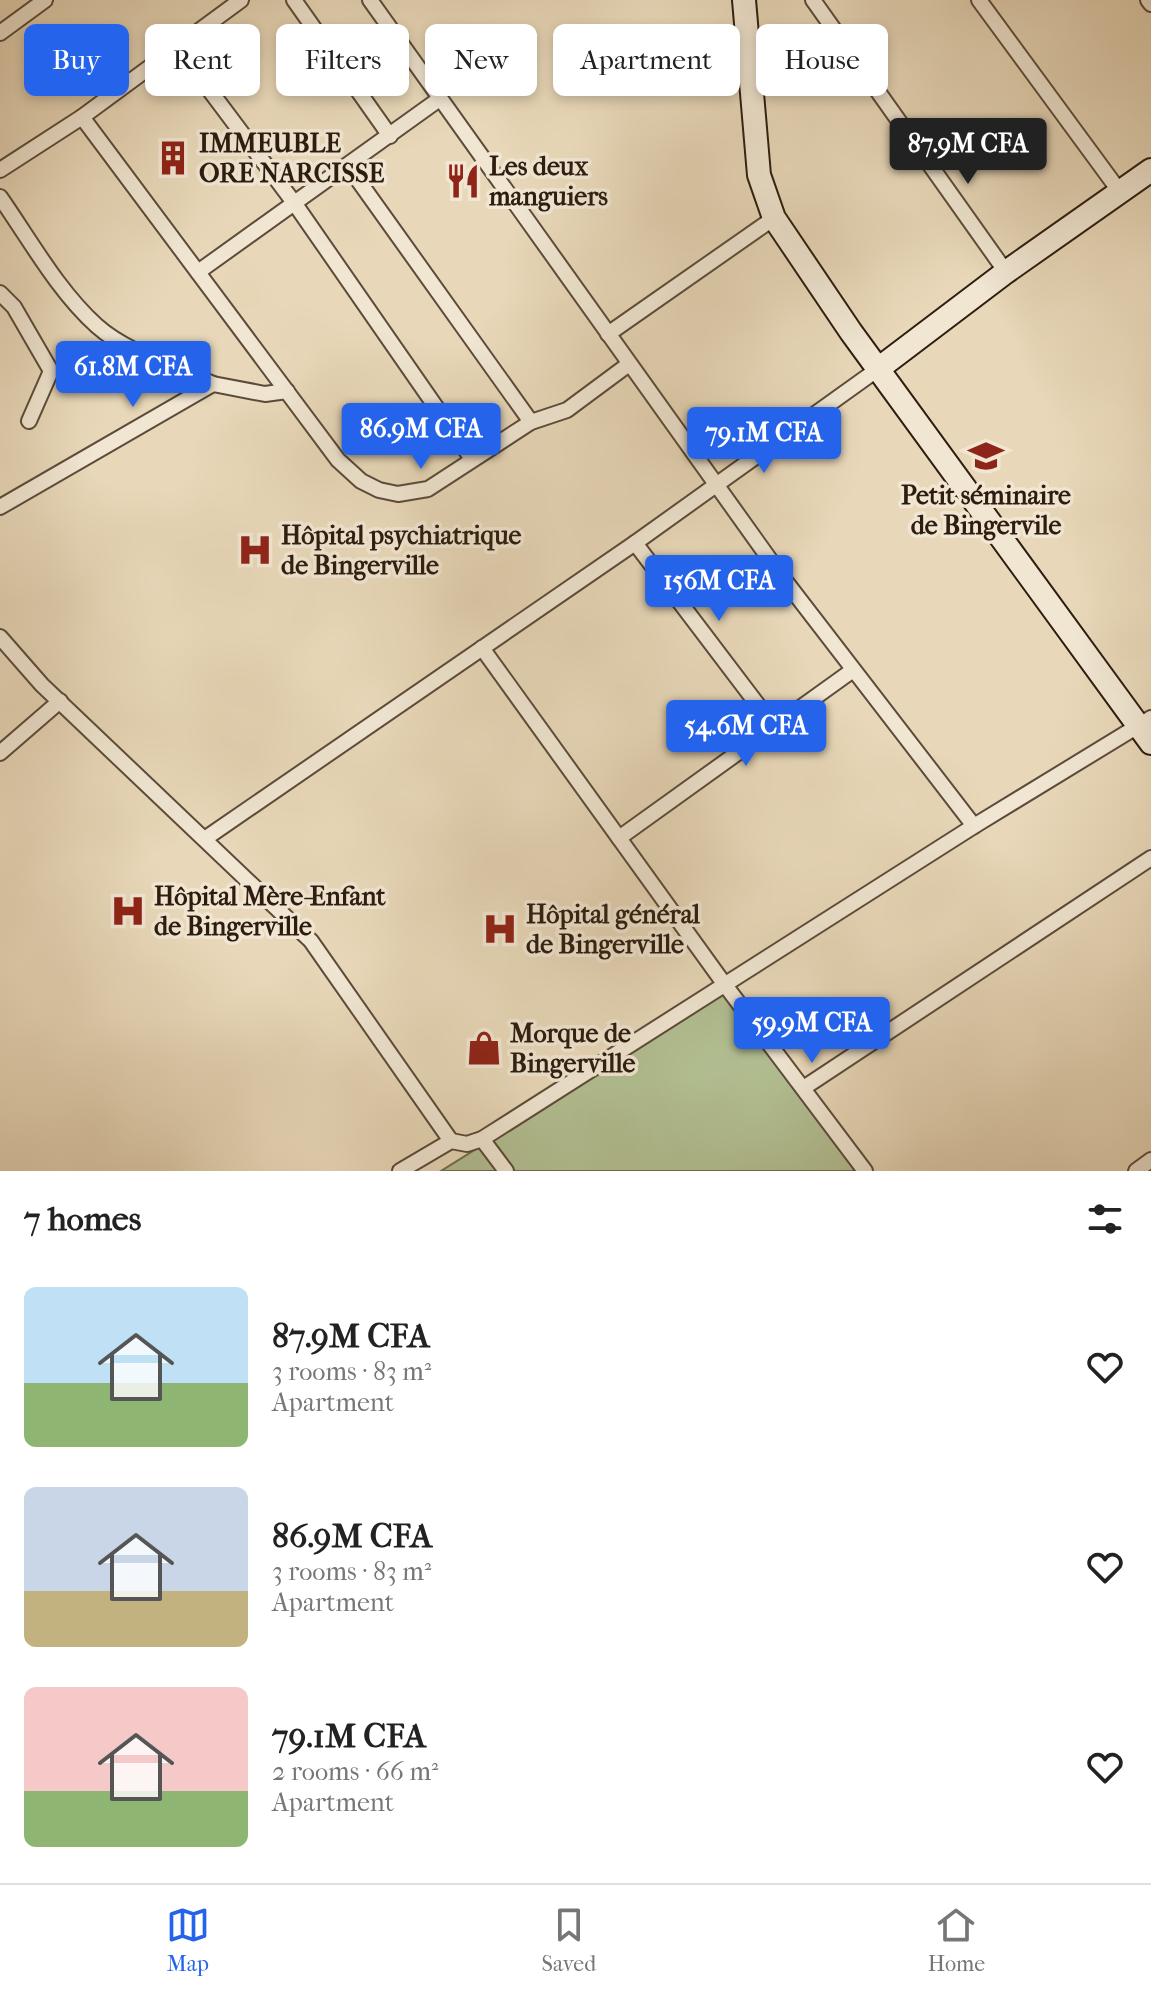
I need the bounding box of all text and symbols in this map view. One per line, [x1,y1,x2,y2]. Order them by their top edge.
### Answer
chip: Buy [24,24,129,96]
chip: Rent [145,24,260,96]
chip: Filters [276,24,409,96]
chip: New [425,24,537,96]
chip: Apartment [553,24,740,96]
chip: House [756,24,888,96]
pin: 87.9M CFA [876,118,1060,186]
place label: IMMEUBLE ORE NARCISSE [199,128,384,189]
text: 87.9M CFA [908,128,1028,159]
building icon: IMMEUBLE ORE NARCISSE [154,139,192,177]
place label: Les deux manguiers [488,151,608,212]
restaurant icon: Les deux manguiers [444,162,482,200]
pin: 61.8M CFA [41,341,225,409]
text: 61.8M CFA [74,351,192,382]
pin: 86.9M CFA [329,403,513,471]
pin: 79.1M CFA [672,407,856,475]
text: 86.9M CFA [360,413,482,444]
text: 79.1M CFA [705,417,823,448]
school or university icon: Petit séminaire de Bingervile [967,437,1005,475]
place label: Petit séminaire de Bingervile [901,480,1071,541]
place label: Hôpital psychiatrique de Bingerville [281,520,522,581]
hospital icon: Hôpital psychiatrique de Bingerville [236,531,274,569]
pin: 156M CFA [636,555,802,623]
text: 156M CFA [663,565,775,596]
pin: 54.6M CFA [654,700,838,768]
text: 54.6M CFA [684,710,808,741]
place label: Hôpital Mère-Enfant de Bingerville [154,881,386,942]
hospital icon: Hôpital Mère-Enfant de Bingerville [109,892,147,930]
place label: Hôpital général de Bingerville [526,899,701,960]
hospital icon: Hôpital général de Bingerville [481,910,519,948]
pin: 59.9M CFA [720,997,904,1065]
text: 59.9M CFA [752,1007,872,1038]
place label: Morque de Bingerville [510,1018,635,1079]
shop icon: Morque de Bingerville [465,1029,503,1067]
icon: filters [1083,1197,1127,1241]
text: 7 homes [24,1199,141,1239]
text: 87.9M CFA [272,1316,430,1356]
icon: home [88,1319,184,1415]
icon: heart [1083,1345,1127,1389]
text: 3 rooms · 83 m² [272,1356,431,1387]
text: Apartment [272,1387,394,1418]
text: 86.9M CFA [272,1516,432,1556]
icon: home [88,1519,184,1615]
icon: heart [1083,1545,1127,1589]
text: 3 rooms · 83 m² [272,1556,431,1587]
text: Apartment [272,1587,394,1618]
text: 79.1M CFA [272,1716,426,1756]
icon: home [88,1719,184,1815]
icon: heart [1083,1745,1127,1789]
text: 2 rooms · 66 m² [272,1756,438,1787]
text: Apartment [272,1787,394,1818]
tab: Map [166,1903,210,1977]
tab: Saved [542,1903,596,1977]
tab: Home [928,1903,985,1977]

